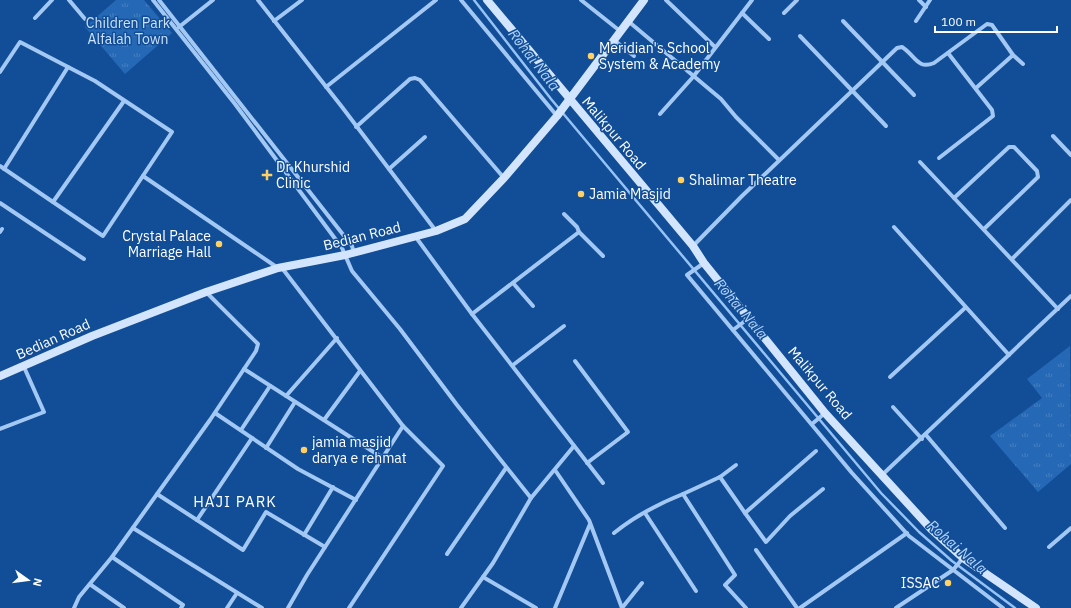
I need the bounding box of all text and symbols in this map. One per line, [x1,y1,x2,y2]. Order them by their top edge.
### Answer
scale bar [935,8,1057,34]
park label: Children Park Alfalah Town [86,14,171,48]
text: 100 m [941,14,976,29]
water label: Rohai Nala [504,25,565,95]
place label: Meridian's School System & Academy [599,39,720,73]
marker: Meridian's School System & Academy [586,51,596,61]
street label: Malikpur Road [578,93,650,173]
place label: Dr Khurshid Clinic [276,158,350,192]
marker: Dr Khurshid Clinic [261,169,273,181]
place label: Shalimar Theatre [689,171,797,189]
marker: Shalimar Theatre [676,175,686,185]
place label: Jamia Masjid [589,185,671,203]
marker: Jamia Masjid [576,189,586,199]
street label: Bedian Road [321,218,403,254]
place label: Crystal Palace Marriage Hall [122,227,211,261]
marker: Crystal Palace Marriage Hall [214,239,224,249]
water label: Rohai Nala [710,274,772,343]
street label: Bedian Road [13,315,93,363]
street label: Malikpur Road [784,343,856,423]
place label: jamia masjid darya e rehmat [312,433,407,467]
marker: jamia masjid darya e rehmat [299,445,309,455]
district label: HAJI PARK [193,492,277,511]
water label: Rohai Nala [923,515,992,578]
north arrow [8,560,48,600]
place label: ISSAC [901,574,940,592]
text: N [30,577,45,588]
marker: ISSAC [943,578,953,588]

